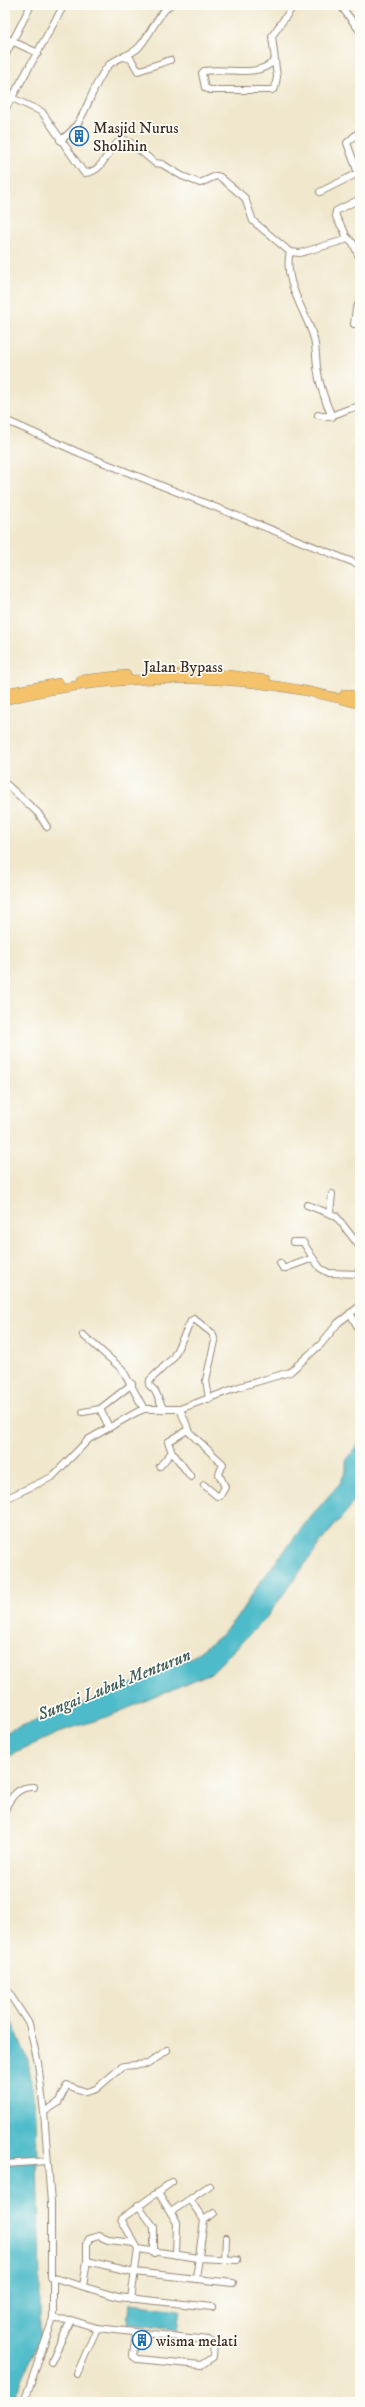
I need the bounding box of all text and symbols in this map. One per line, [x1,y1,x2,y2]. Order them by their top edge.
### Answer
place label: Masjid Nurus Sholihin [93,118,179,156]
building icon: Masjid Nurus Sholihin [68,125,90,147]
street label: Jalan Bypass [141,657,223,677]
water label: Sungai Lubuk Menturun [34,1644,195,1726]
building icon: wisma melati [131,2329,153,2351]
place label: wisma melati [155,2331,237,2351]

